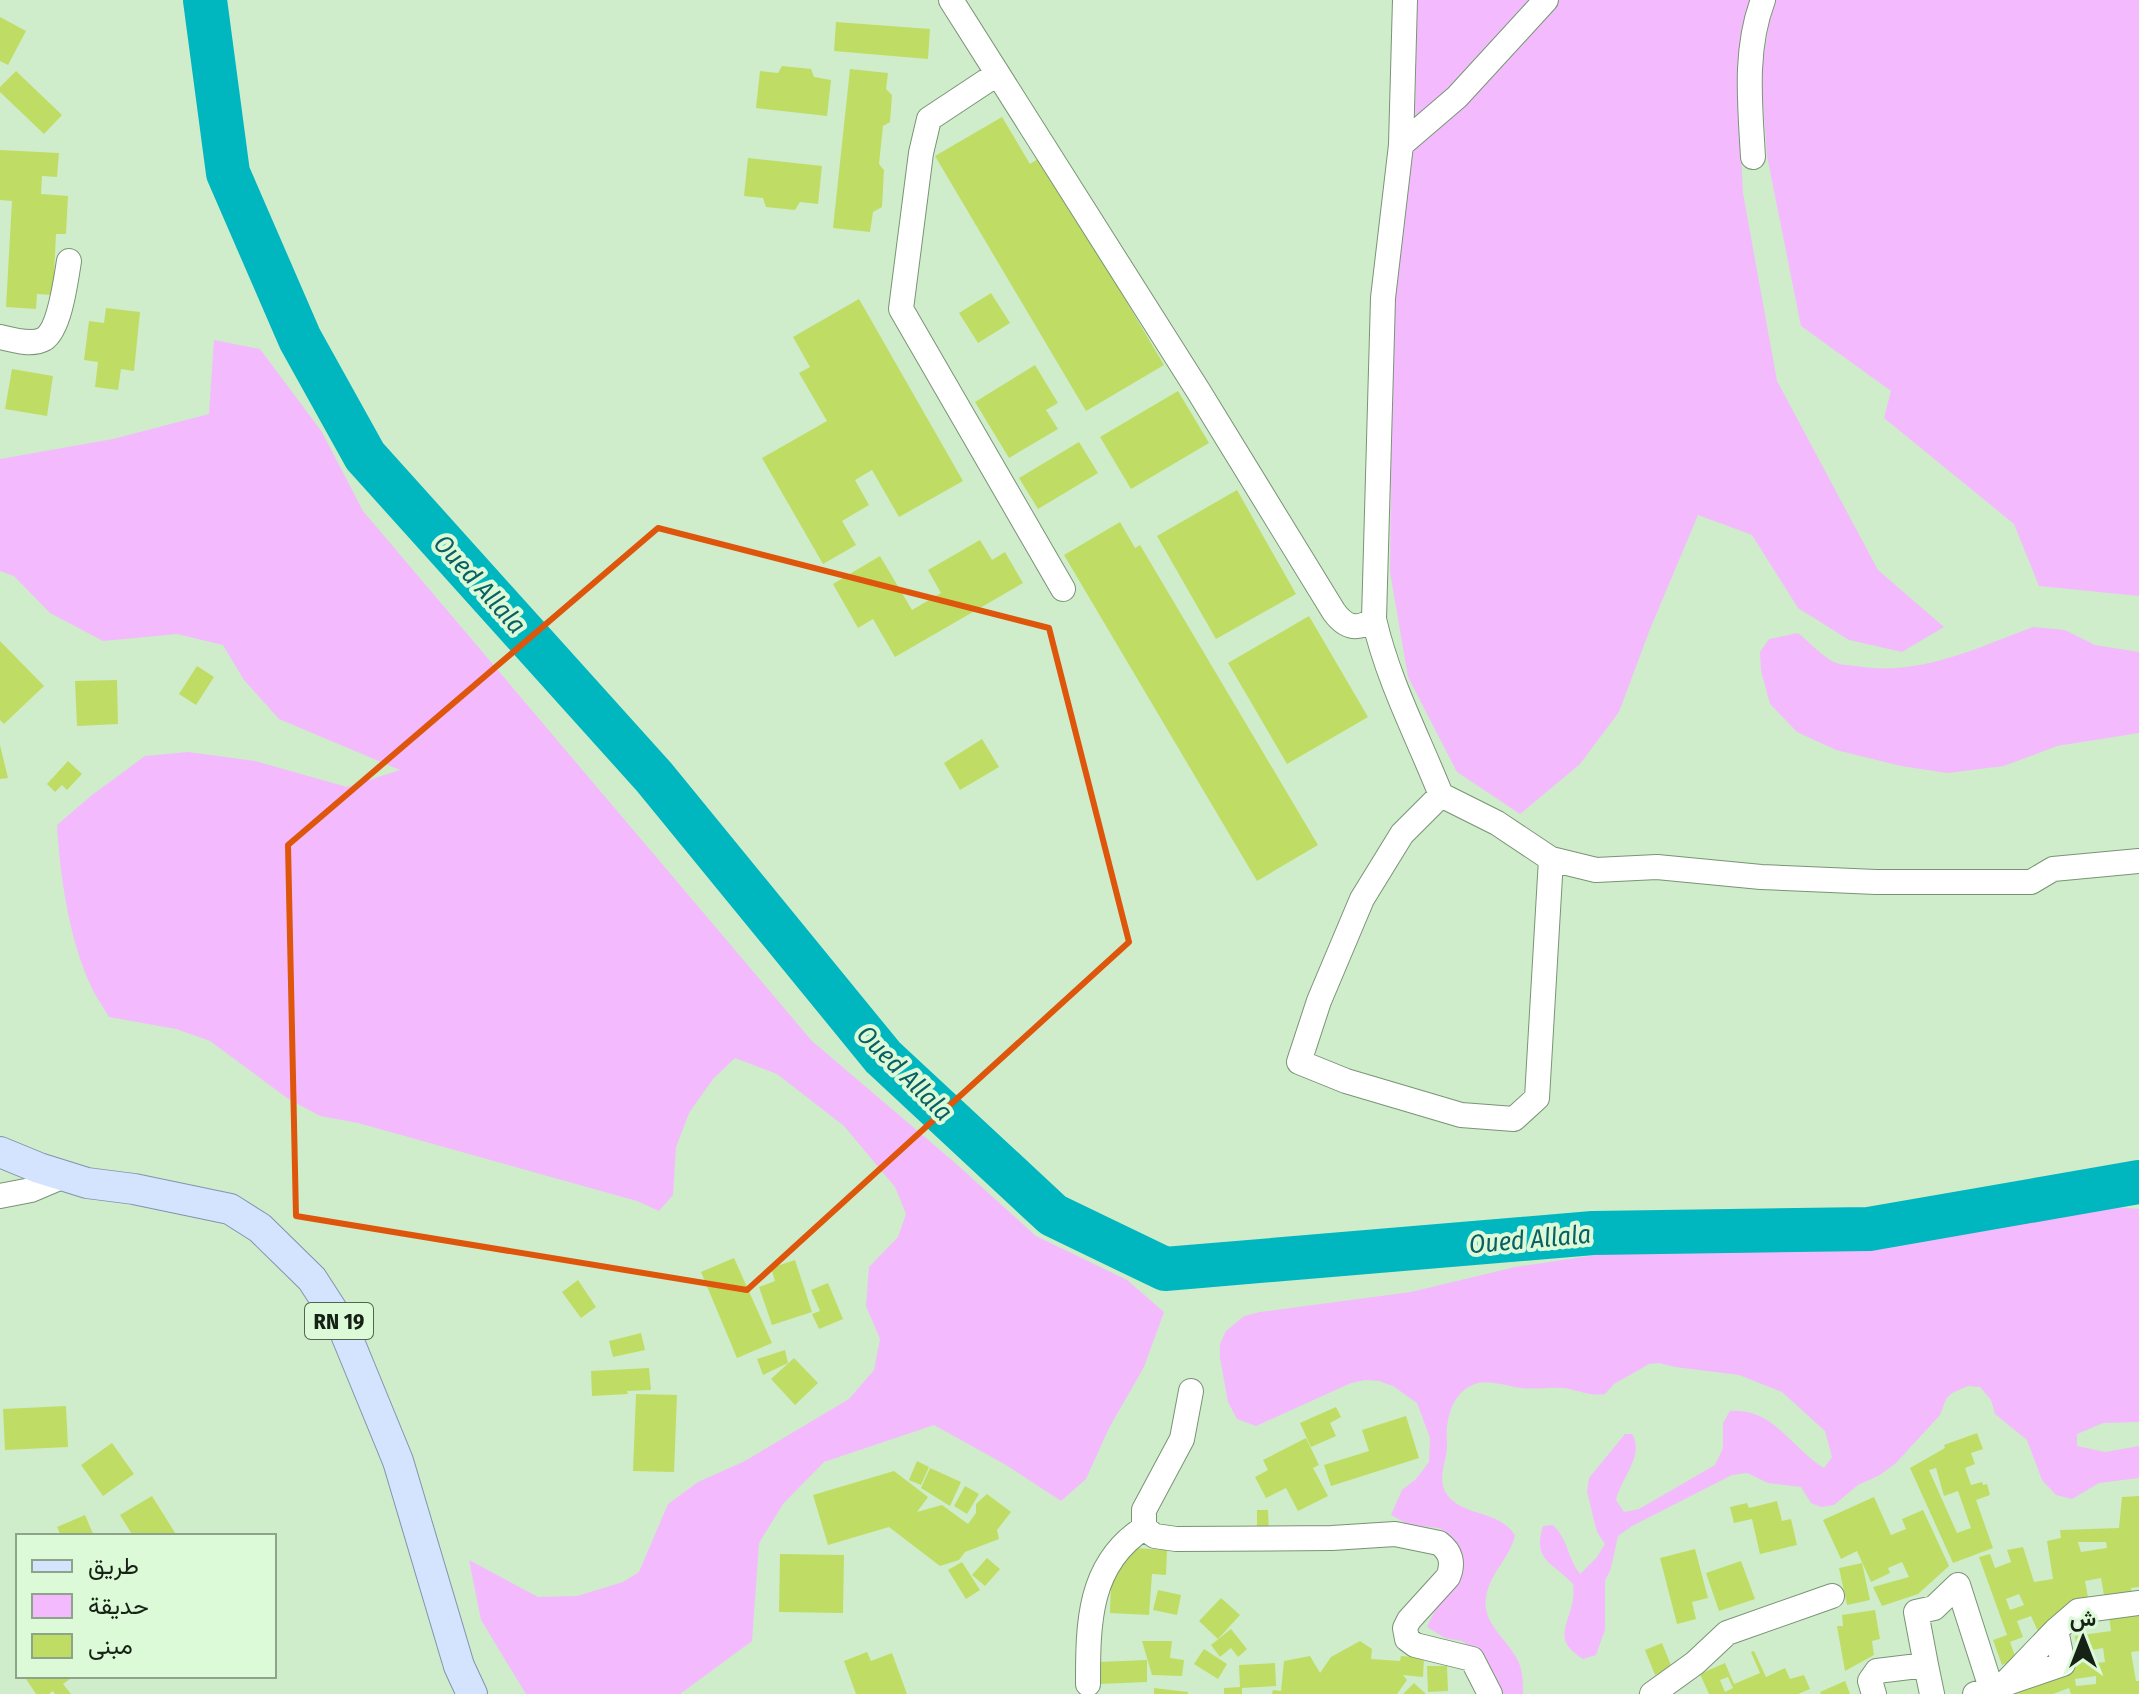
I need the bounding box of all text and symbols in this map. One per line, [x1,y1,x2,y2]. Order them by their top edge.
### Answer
water label: Oued Allala [427,528,532,640]
water label: Oued Allala [850,1019,959,1128]
water label: Oued Allala [1468,1219,1592,1260]
road number: RN 19 [305,1303,373,1339]
legend [16,1534,276,1678]
text: طريق [88,1552,139,1581]
text: حديقة [88,1592,149,1620]
north arrow [2043,1598,2123,1678]
text: ش [2070,1605,2096,1632]
text: مبنى [88,1632,133,1660]

